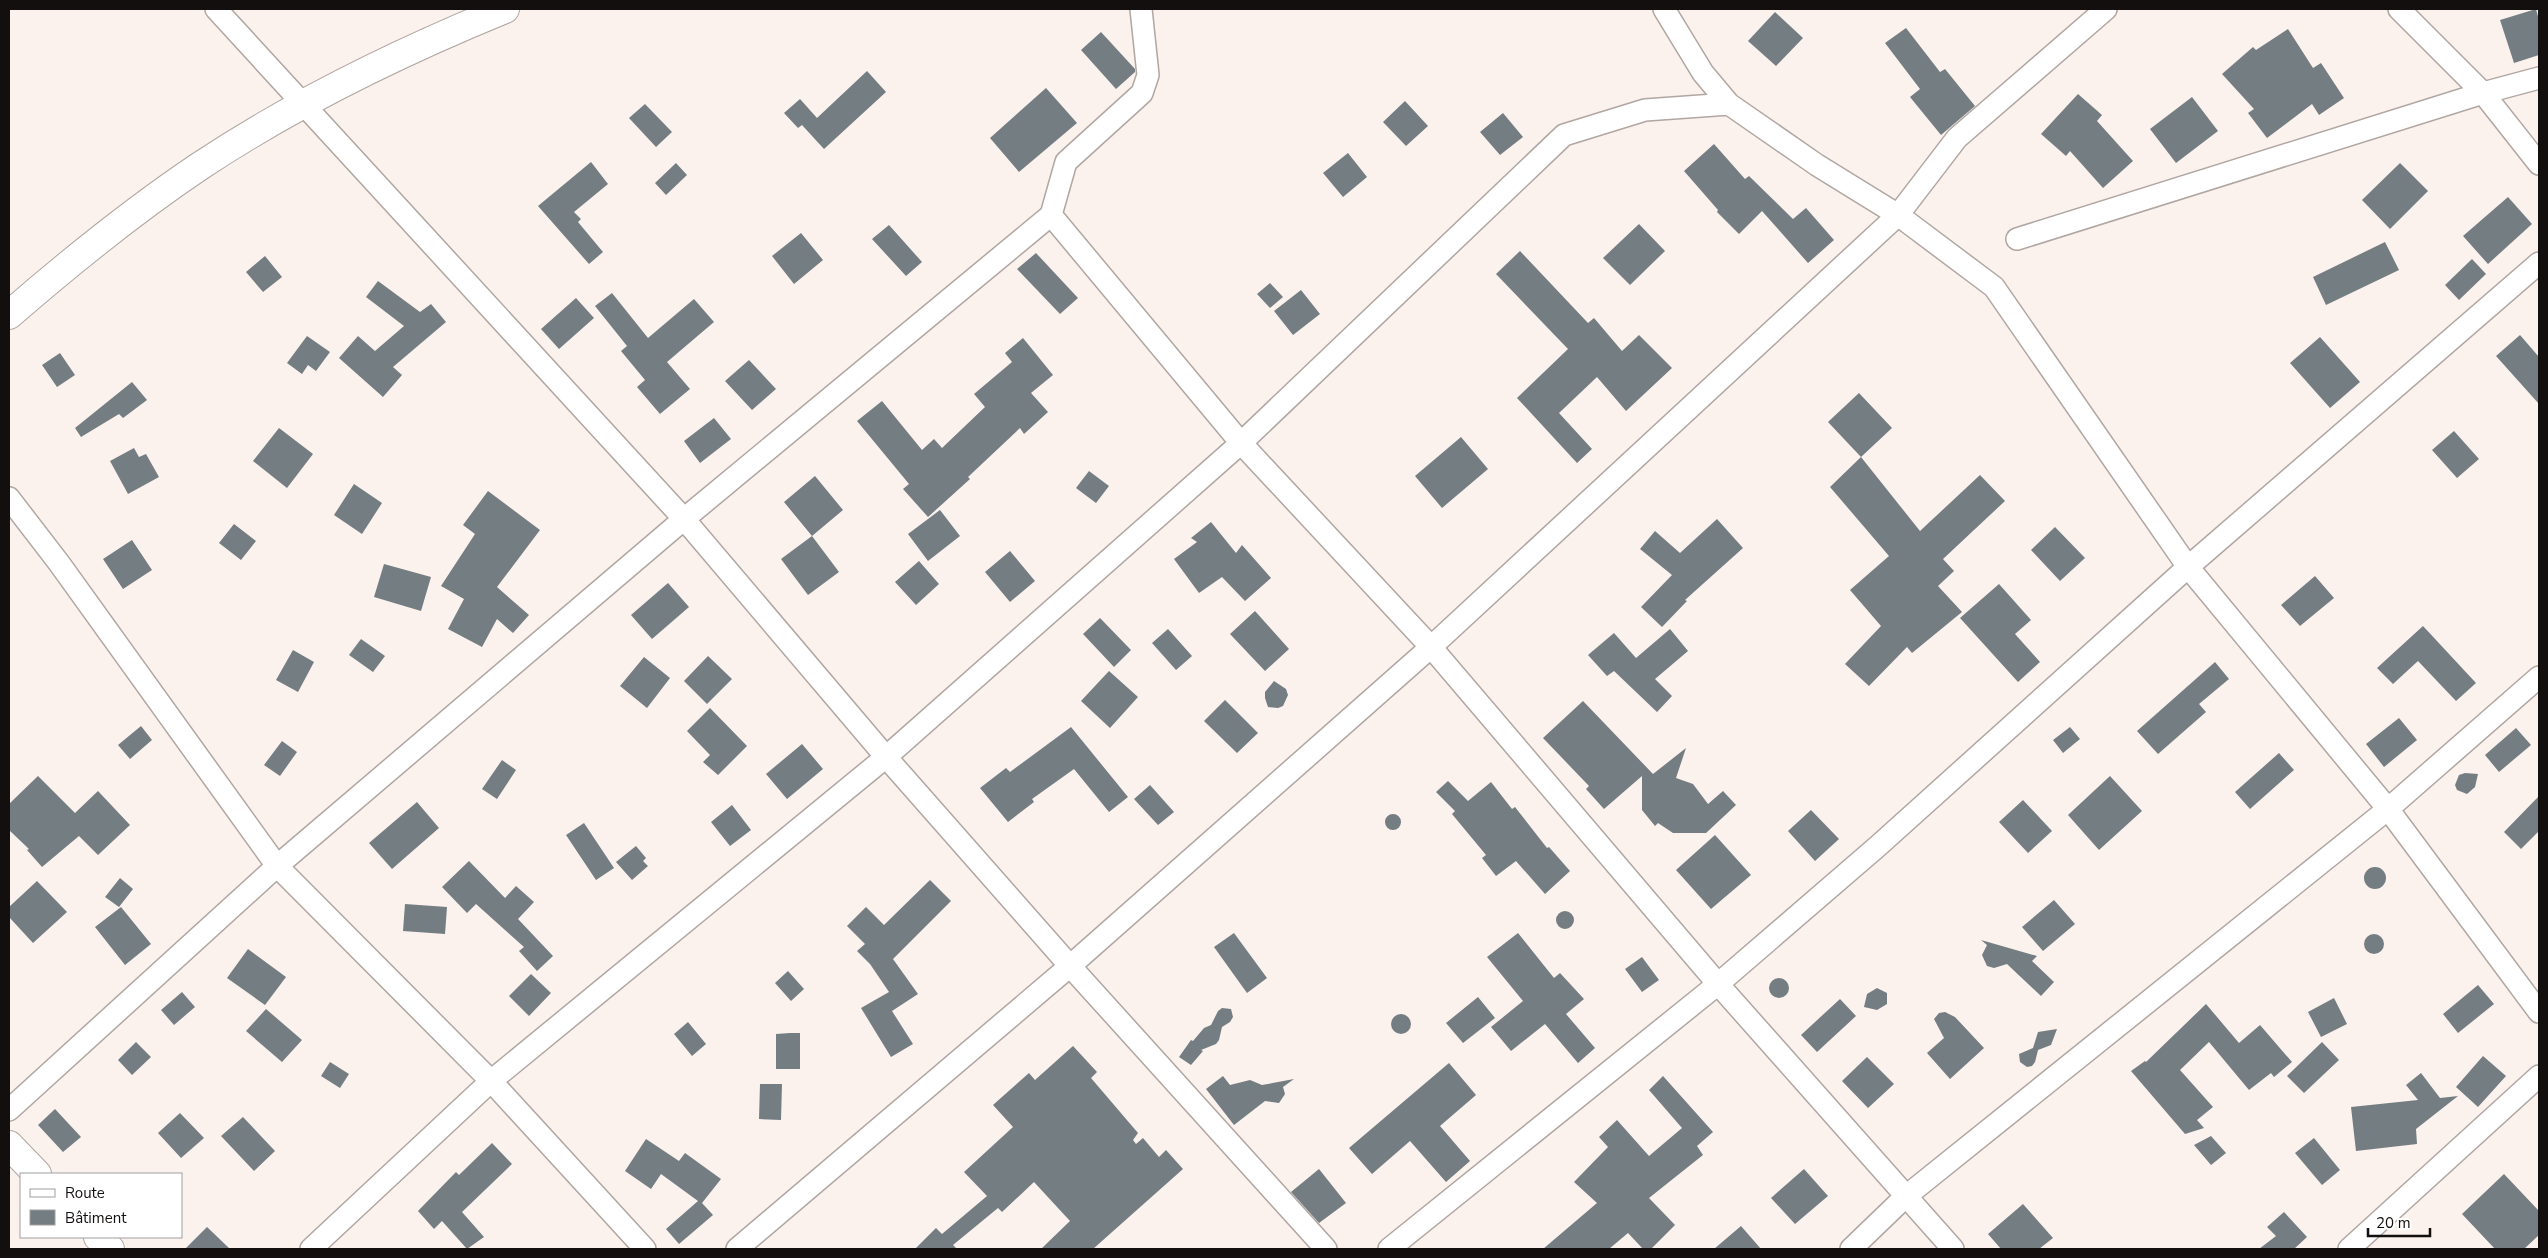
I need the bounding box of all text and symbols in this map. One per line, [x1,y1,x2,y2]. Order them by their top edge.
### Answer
legend [20,1173,182,1238]
text: Route [65,1183,105,1203]
scale bar [2368,1206,2430,1238]
text: Bâtiment [65,1208,127,1228]
text: 20 m [2376,1213,2411,1233]

